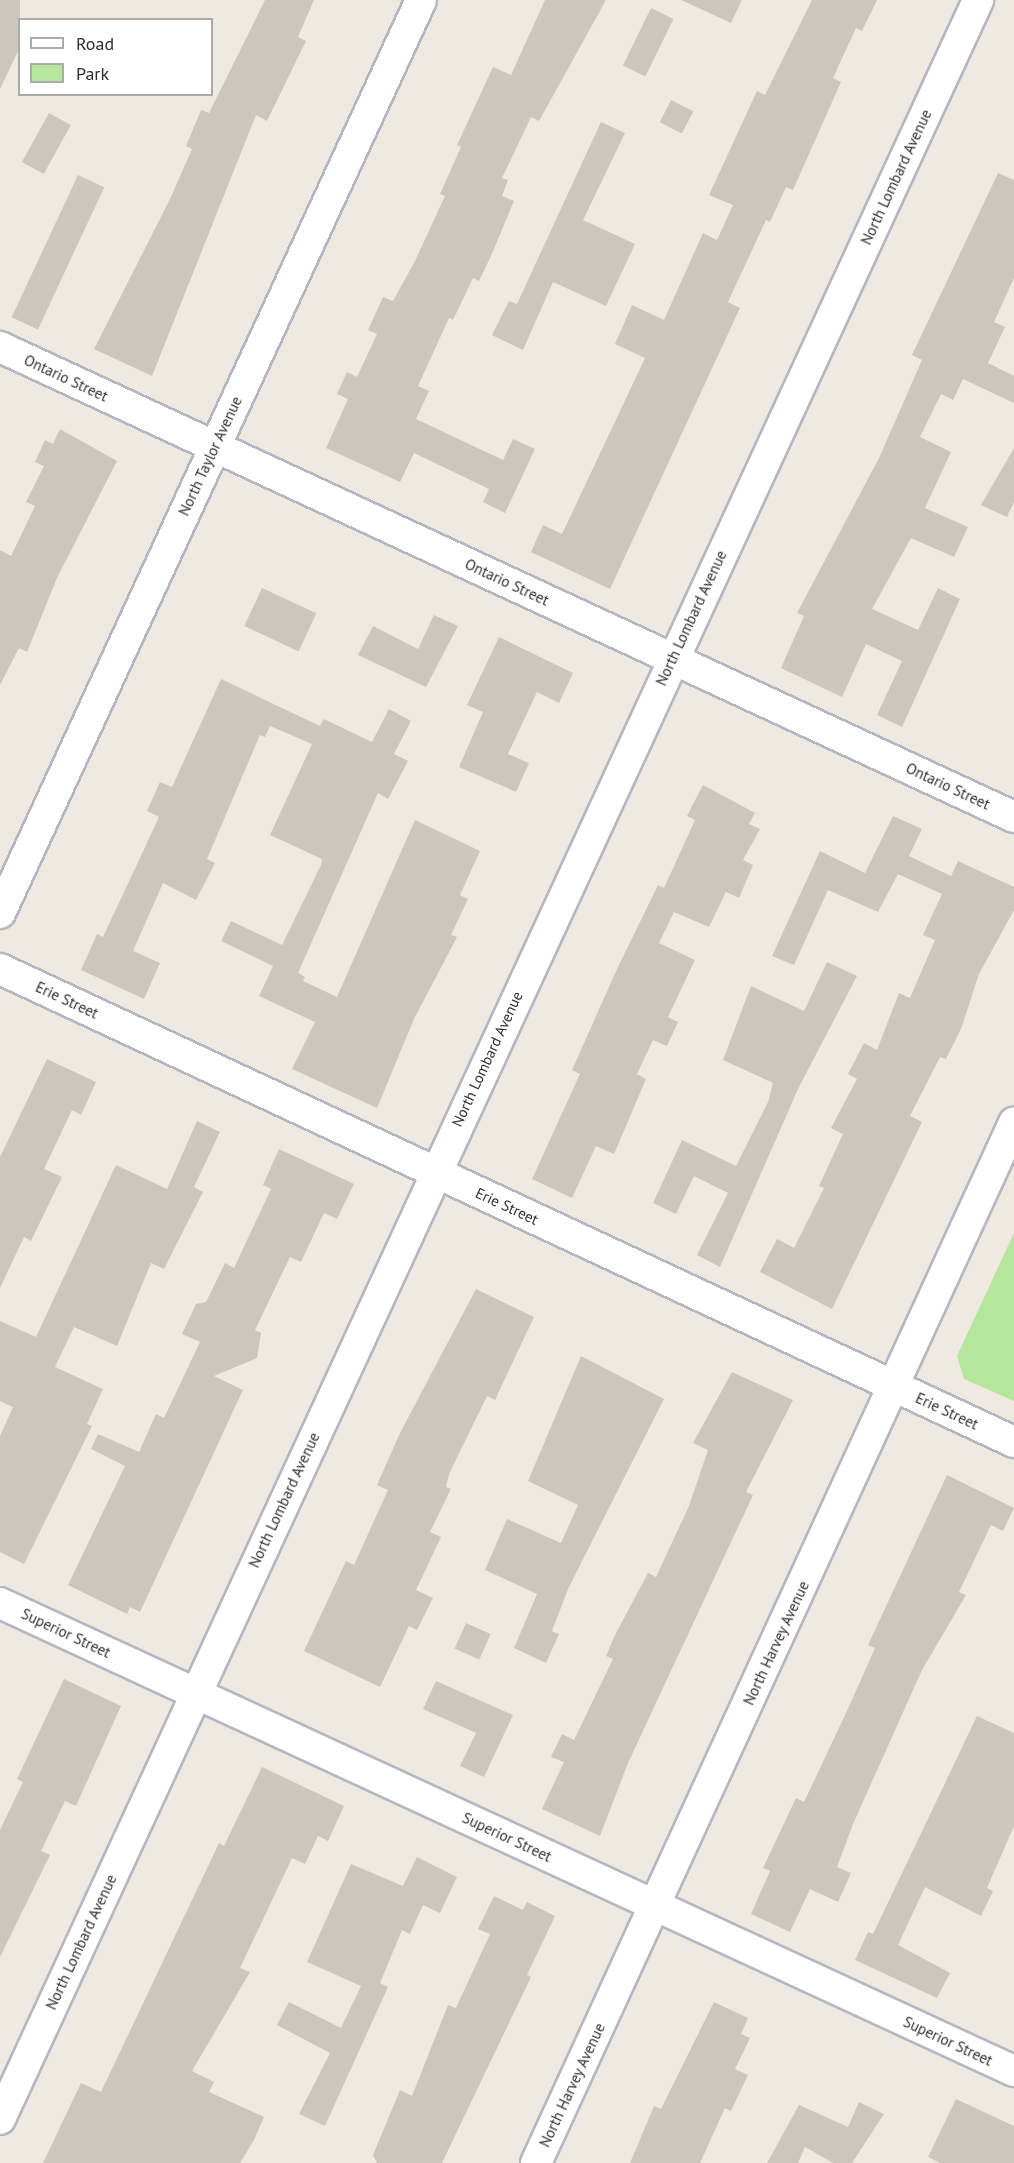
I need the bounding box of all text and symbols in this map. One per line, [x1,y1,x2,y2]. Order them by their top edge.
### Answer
legend [18,18,213,96]
text: Road [76,32,114,55]
text: Park [76,62,109,85]
street label: North Lombard Avenue [857,106,935,248]
street label: Ontario Street [21,351,111,405]
street label: North Taylor Avenue [174,393,246,519]
street label: North Lombard Avenue [652,547,730,689]
street label: Ontario Street [462,555,552,609]
street label: Ontario Street [903,759,993,813]
street label: Erie Street [33,978,101,1022]
street label: North Lombard Avenue [448,988,526,1130]
street label: Erie Street [473,1184,541,1228]
street label: Erie Street [913,1389,981,1433]
street label: North Lombard Avenue [245,1429,323,1571]
street label: North Harvey Avenue [739,1578,813,1708]
street label: Superior Street [19,1604,113,1662]
street label: Superior Street [460,1808,554,1866]
street label: North Lombard Avenue [42,1871,120,2013]
street label: Superior Street [901,2012,995,2070]
street label: North Harvey Avenue [535,2020,609,2150]

